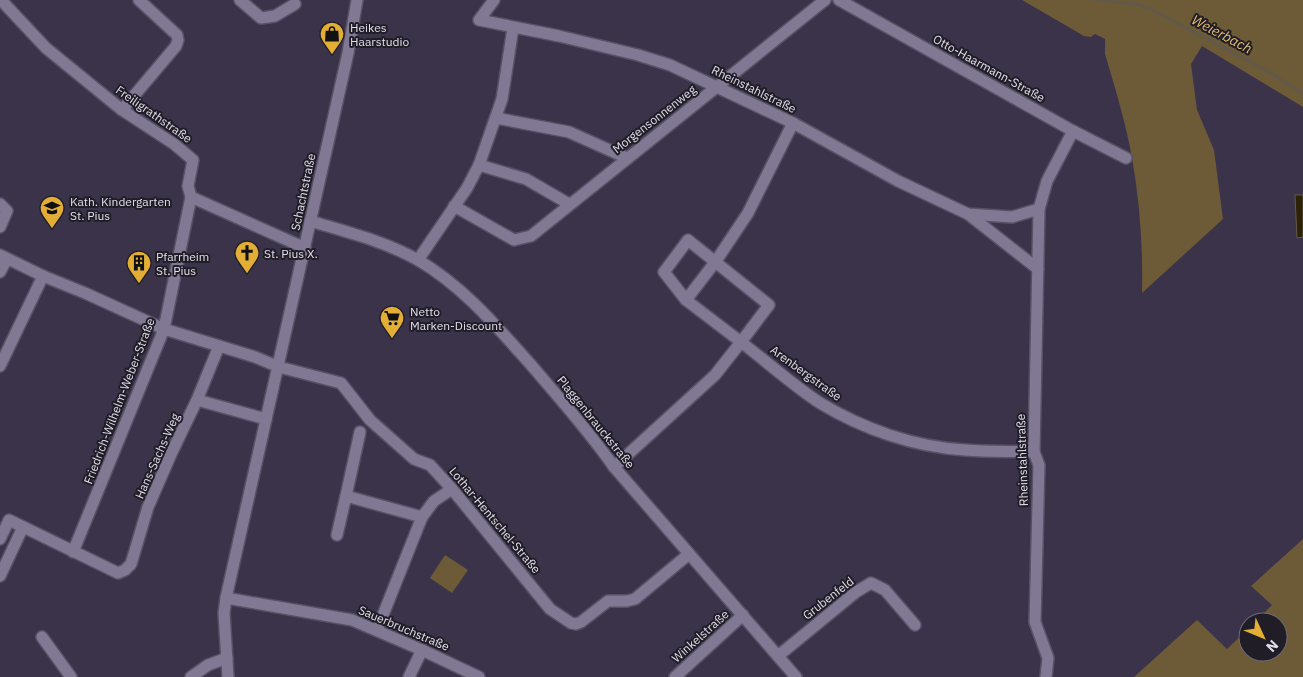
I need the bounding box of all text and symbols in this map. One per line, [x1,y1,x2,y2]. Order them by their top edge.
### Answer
water label: Weierbach [1189,11,1255,57]
place label: Heikes Haarstudio [350,20,409,49]
shop icon: Heikes Haarstudio [319,21,345,55]
street label: Otto-Haarmann-Straße [931,31,1048,105]
street label: Rheinstahlstraße [709,62,799,116]
street label: Morgensonnenweg [609,81,699,156]
street label: Freiligrathstraße [113,82,195,146]
street label: Schachtstraße [288,152,319,232]
place label: Kath. Kindergarten St. Pius [70,194,171,223]
school or university icon: Kath. Kindergarten St. Pius [39,195,65,229]
church icon: St. Pius X. [234,240,260,274]
place label: St. Pius X. [264,246,318,261]
place label: Pfarrheim St. Pius [156,249,209,278]
building icon: Pfarrheim St. Pius [126,250,152,284]
place label: Netto Marken-Discount [410,304,502,333]
supermarket icon: Netto Marken-Discount [379,305,405,339]
street label: Friedrich-Wilhelm-Weber-Straße [80,315,158,486]
street label: Arenbergstraße [767,342,845,404]
street label: Plaggenbrauckstraße [554,373,638,472]
street label: Hans-Sachs-Weg [131,410,183,501]
street label: Rheinstahlstraße [1013,413,1031,506]
street label: Lothar-Hentschel-Straße [446,464,544,577]
street label: Grubenfeld [800,573,856,623]
street label: Sauerbruchstraße [356,602,452,654]
street label: Winkelstraße [668,606,732,665]
north arrow [1238,612,1288,662]
text: N [1262,636,1282,656]

